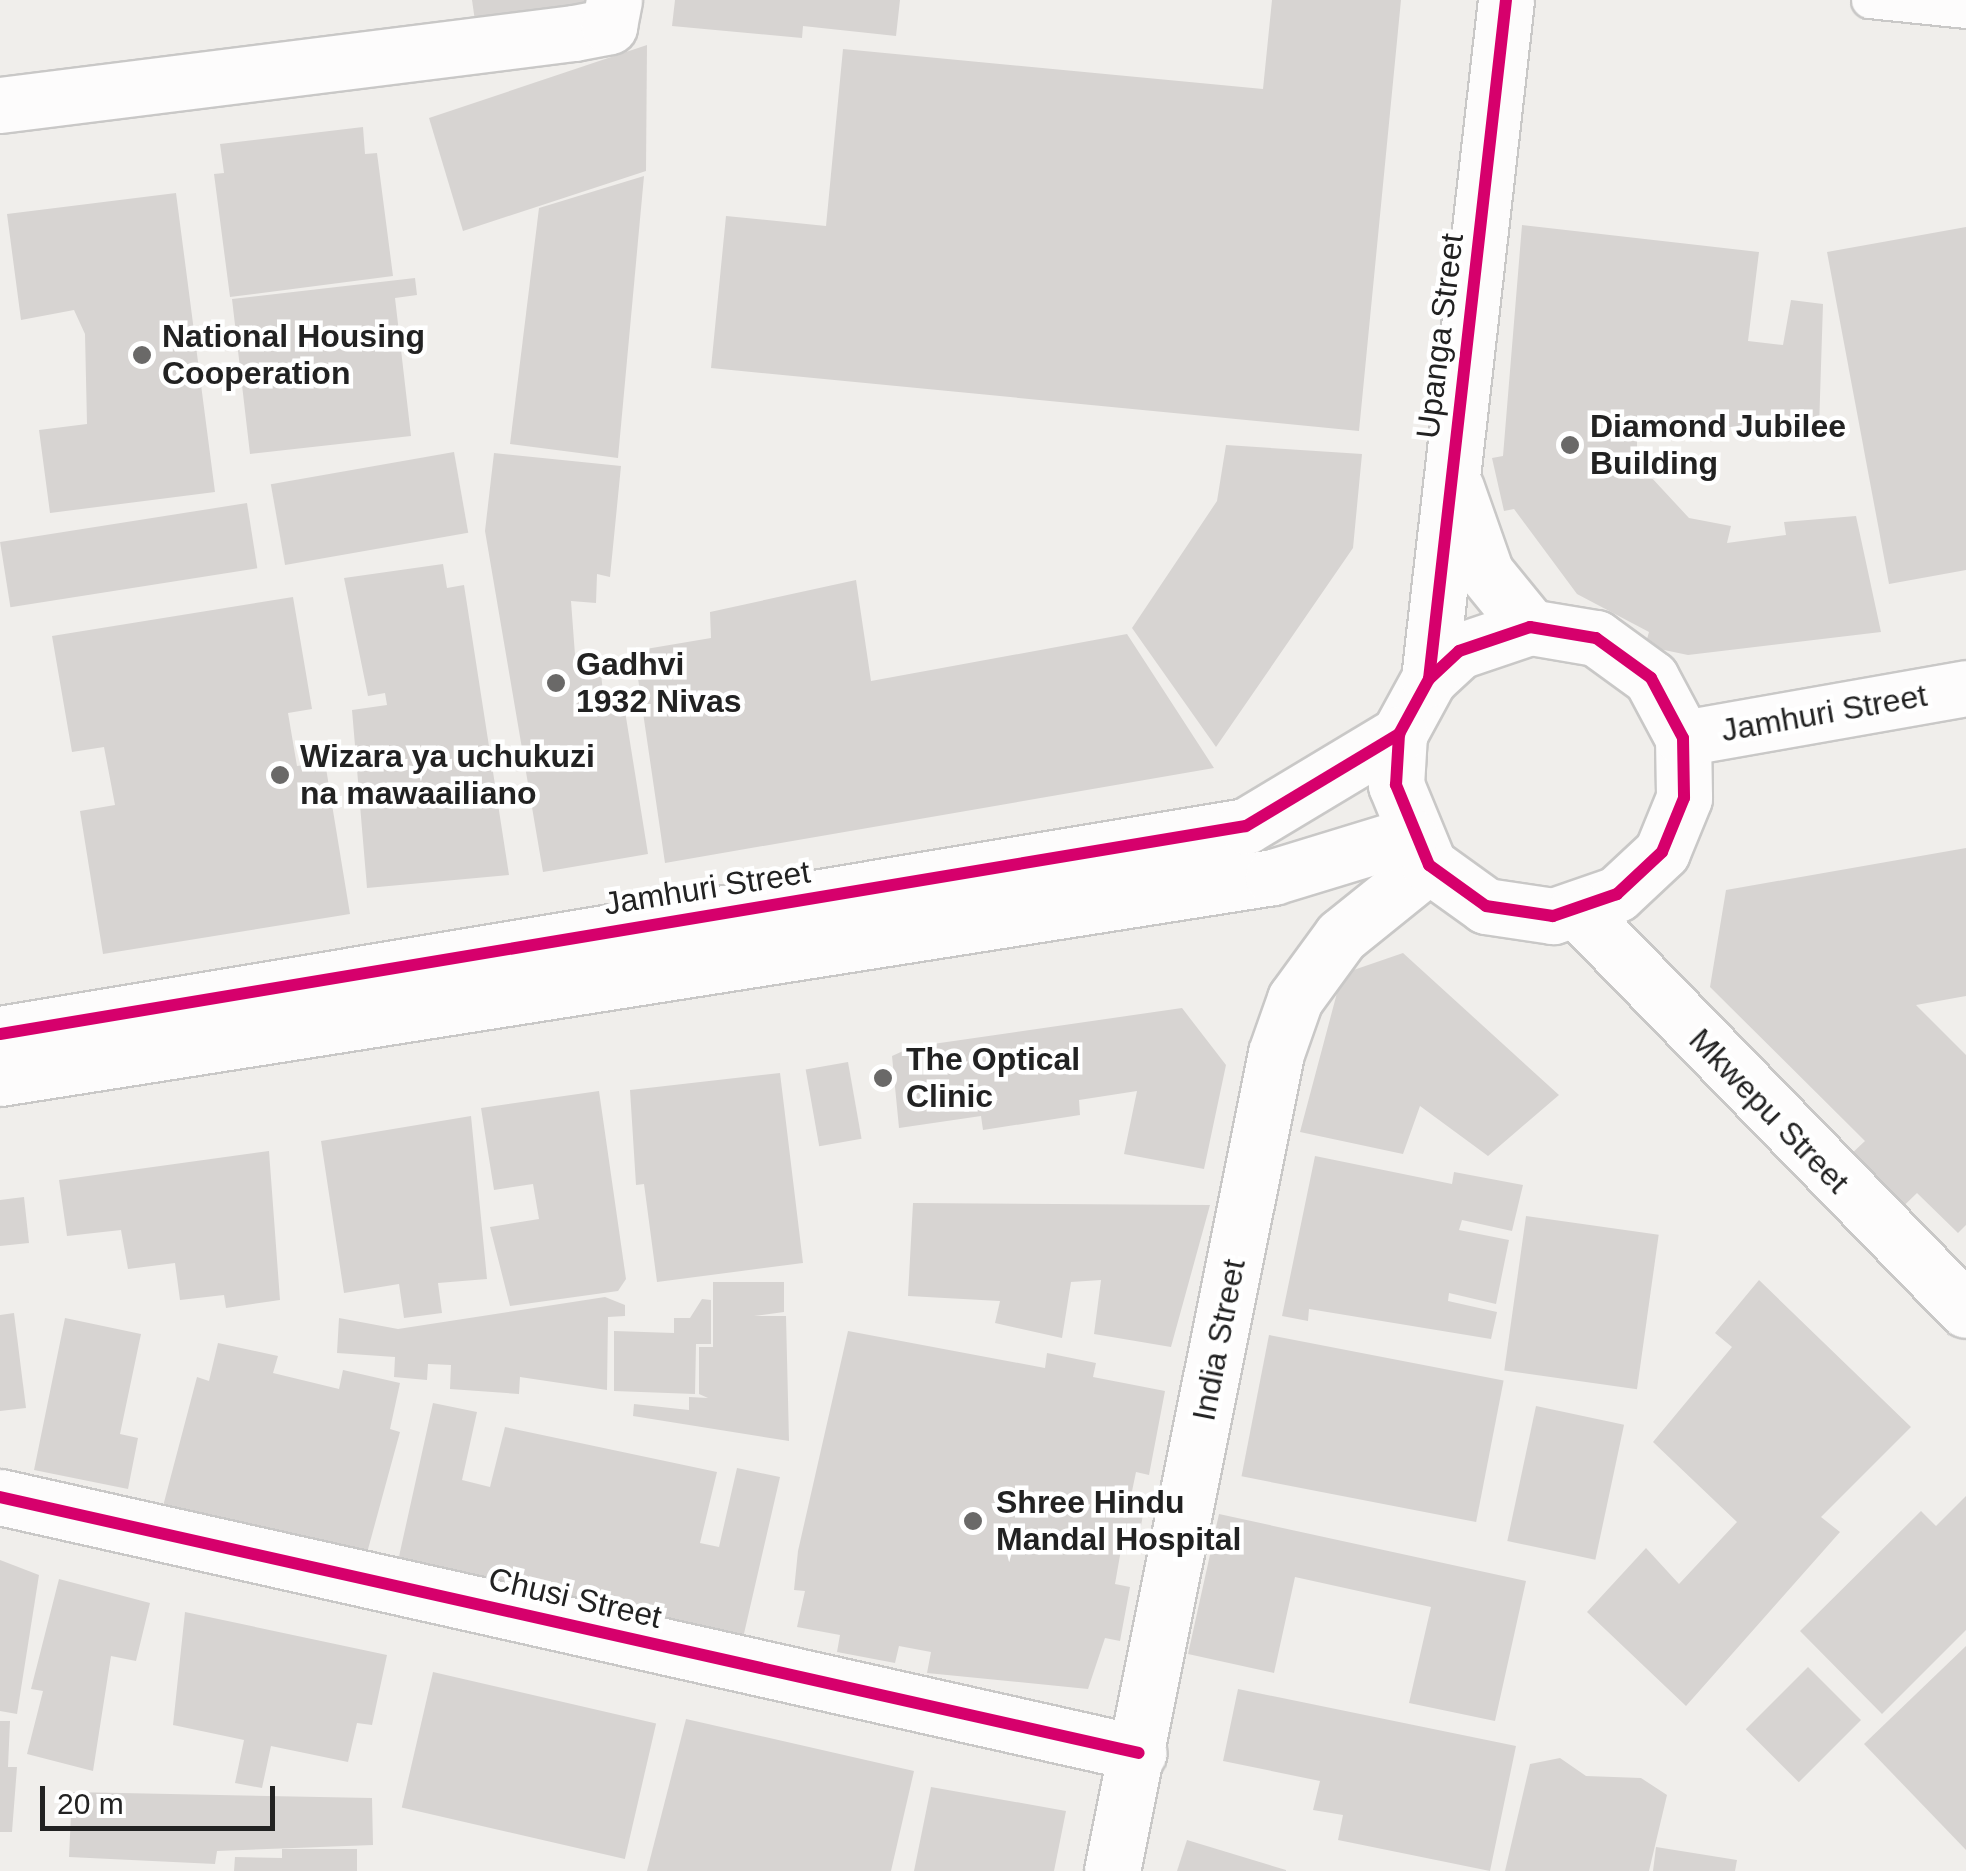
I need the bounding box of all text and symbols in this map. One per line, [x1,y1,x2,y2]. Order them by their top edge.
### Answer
street label: Upanga Street [1408,231,1472,441]
place label: National Housing Cooperation [162,318,425,393]
marker: National Housing Cooperation [131,344,153,366]
place label: Diamond Jubilee Building [1590,408,1846,483]
marker: Diamond Jubilee Building [1559,434,1581,456]
place label: Gadhvi 1932 Nivas [576,646,741,721]
marker: Gadhvi 1932 Nivas [545,672,567,694]
street label: Jamhuri Street [1718,676,1930,750]
place label: Wizara ya uchukuzi na mawaailiano [300,738,595,813]
marker: Wizara ya uchukuzi na mawaailiano [269,764,291,786]
street label: Jamhuri Street [601,853,813,923]
street label: Mkwepu Street [1681,1021,1857,1201]
place label: The Optical Clinic [906,1041,1080,1116]
marker: The Optical Clinic [870,1065,896,1091]
street label: India Street [1185,1256,1253,1424]
place label: Shree Hindu Mandal Hospital [996,1484,1241,1559]
marker: Shree Hindu Mandal Hospital [960,1508,986,1534]
street label: Chusi Street [485,1559,665,1637]
scale bar [45,1766,280,1828]
text: 20 m [57,1787,124,1820]

